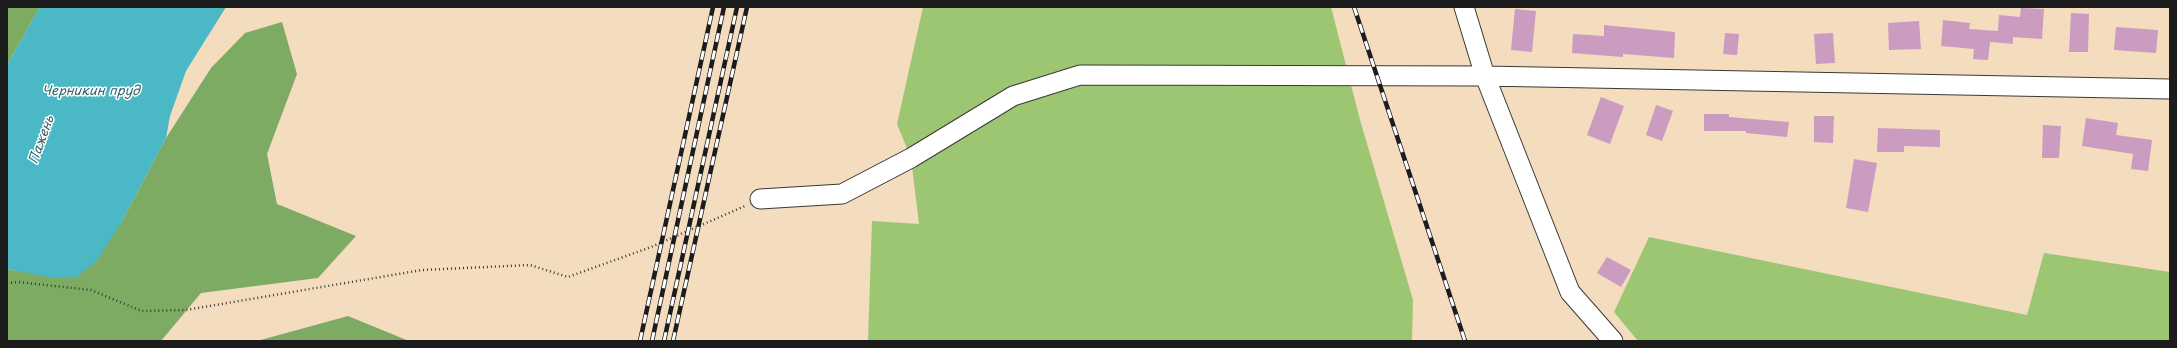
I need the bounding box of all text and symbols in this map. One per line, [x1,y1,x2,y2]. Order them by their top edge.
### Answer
water label: Черникин пруд [42,83,140,99]
water label: Пажень [26,114,58,166]

